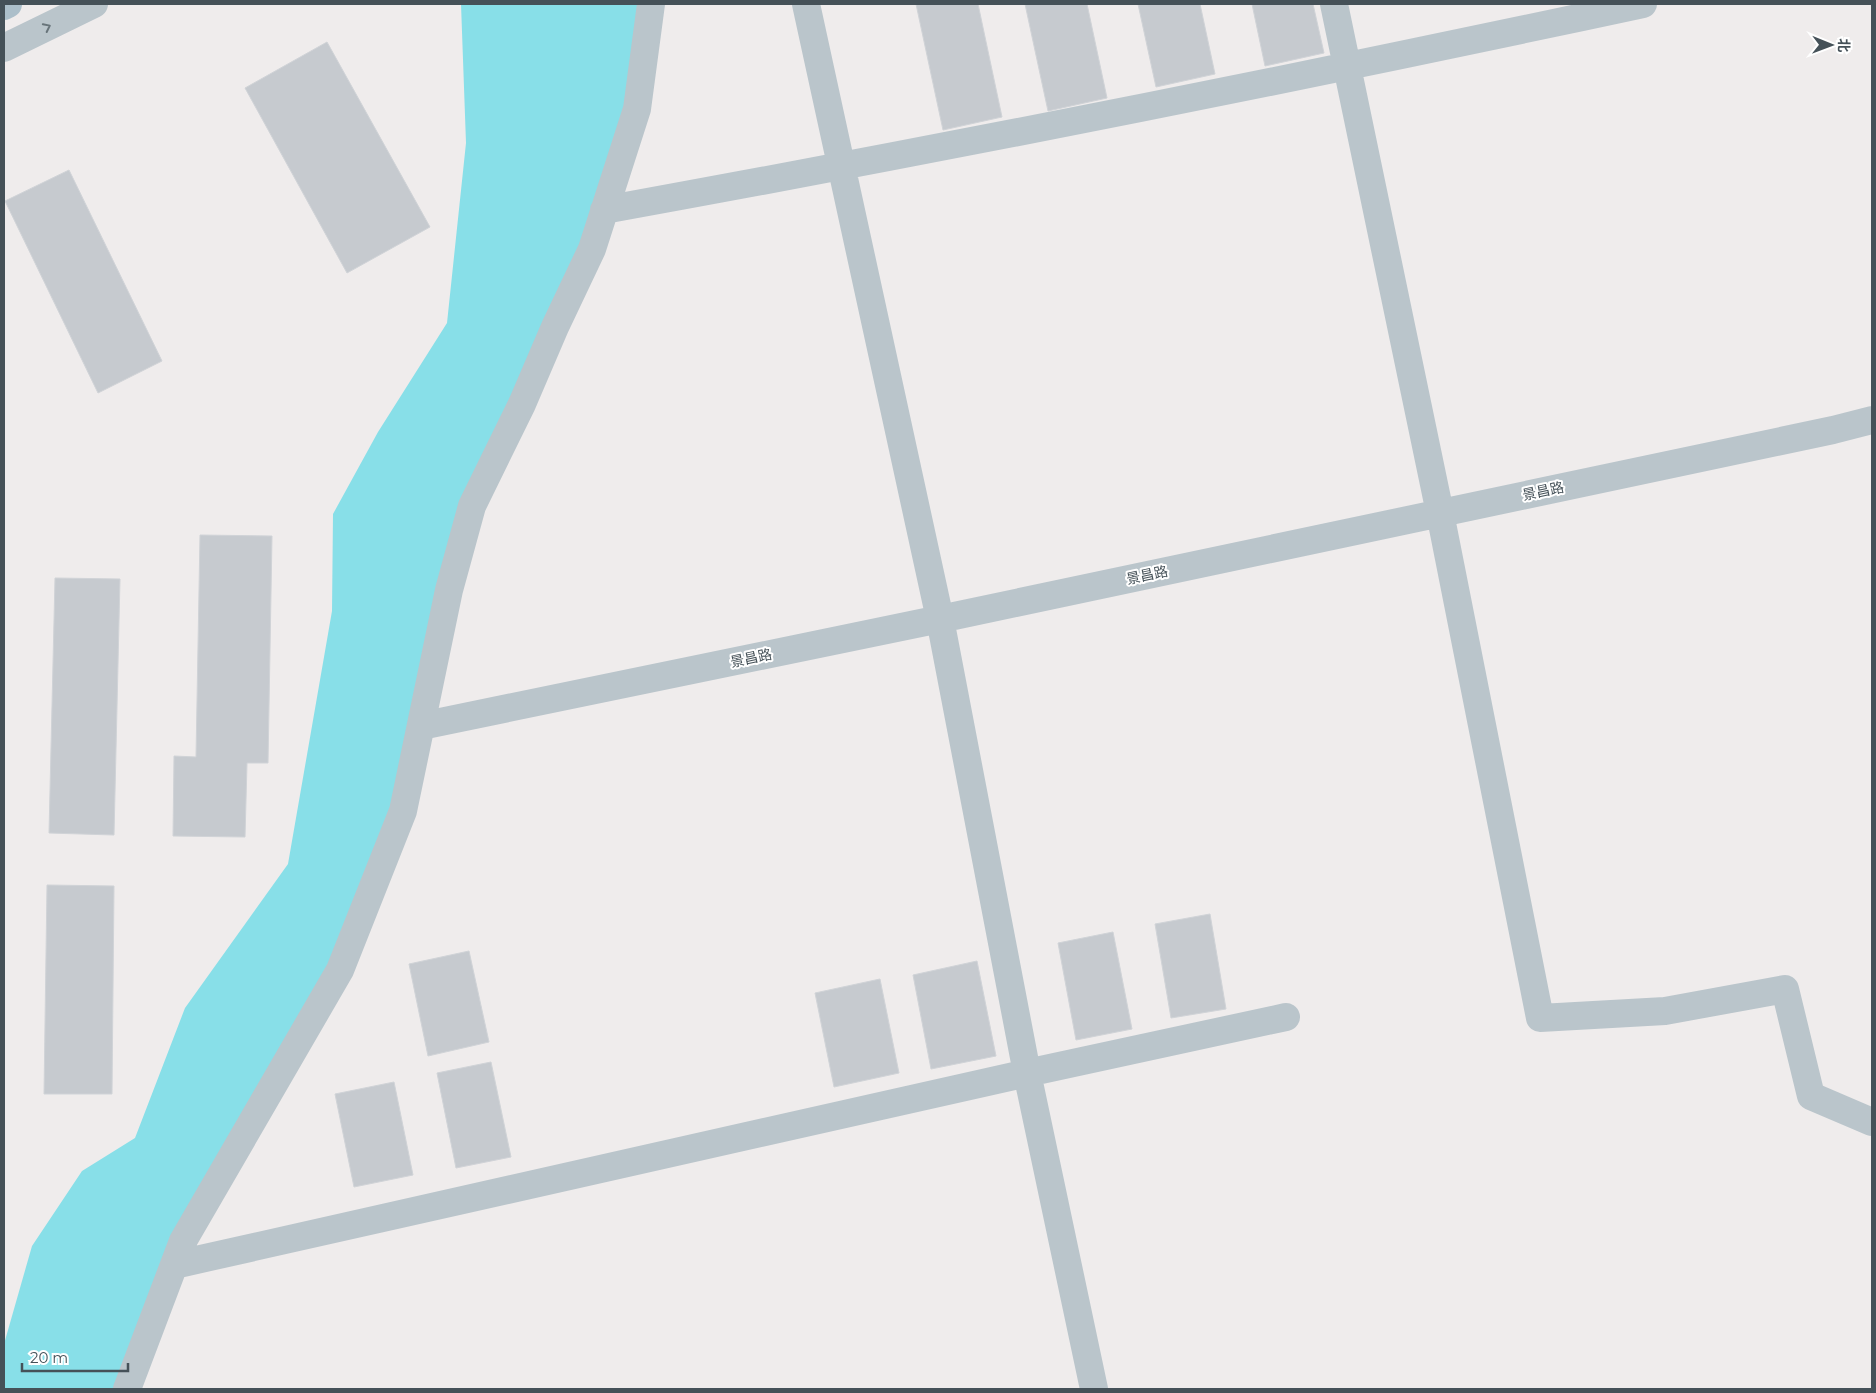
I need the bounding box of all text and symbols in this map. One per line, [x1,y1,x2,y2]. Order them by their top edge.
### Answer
north arrow [1806,20,1856,70]
one-way arrow [42,23,51,33]
text: 北 [1835,38,1853,52]
street label: 景昌路 [1521,478,1565,504]
street label: 景昌路 [1125,562,1169,588]
street label: 景昌路 [729,645,773,671]
scale bar [22,1340,129,1372]
text: 20 m [30,1348,68,1367]

